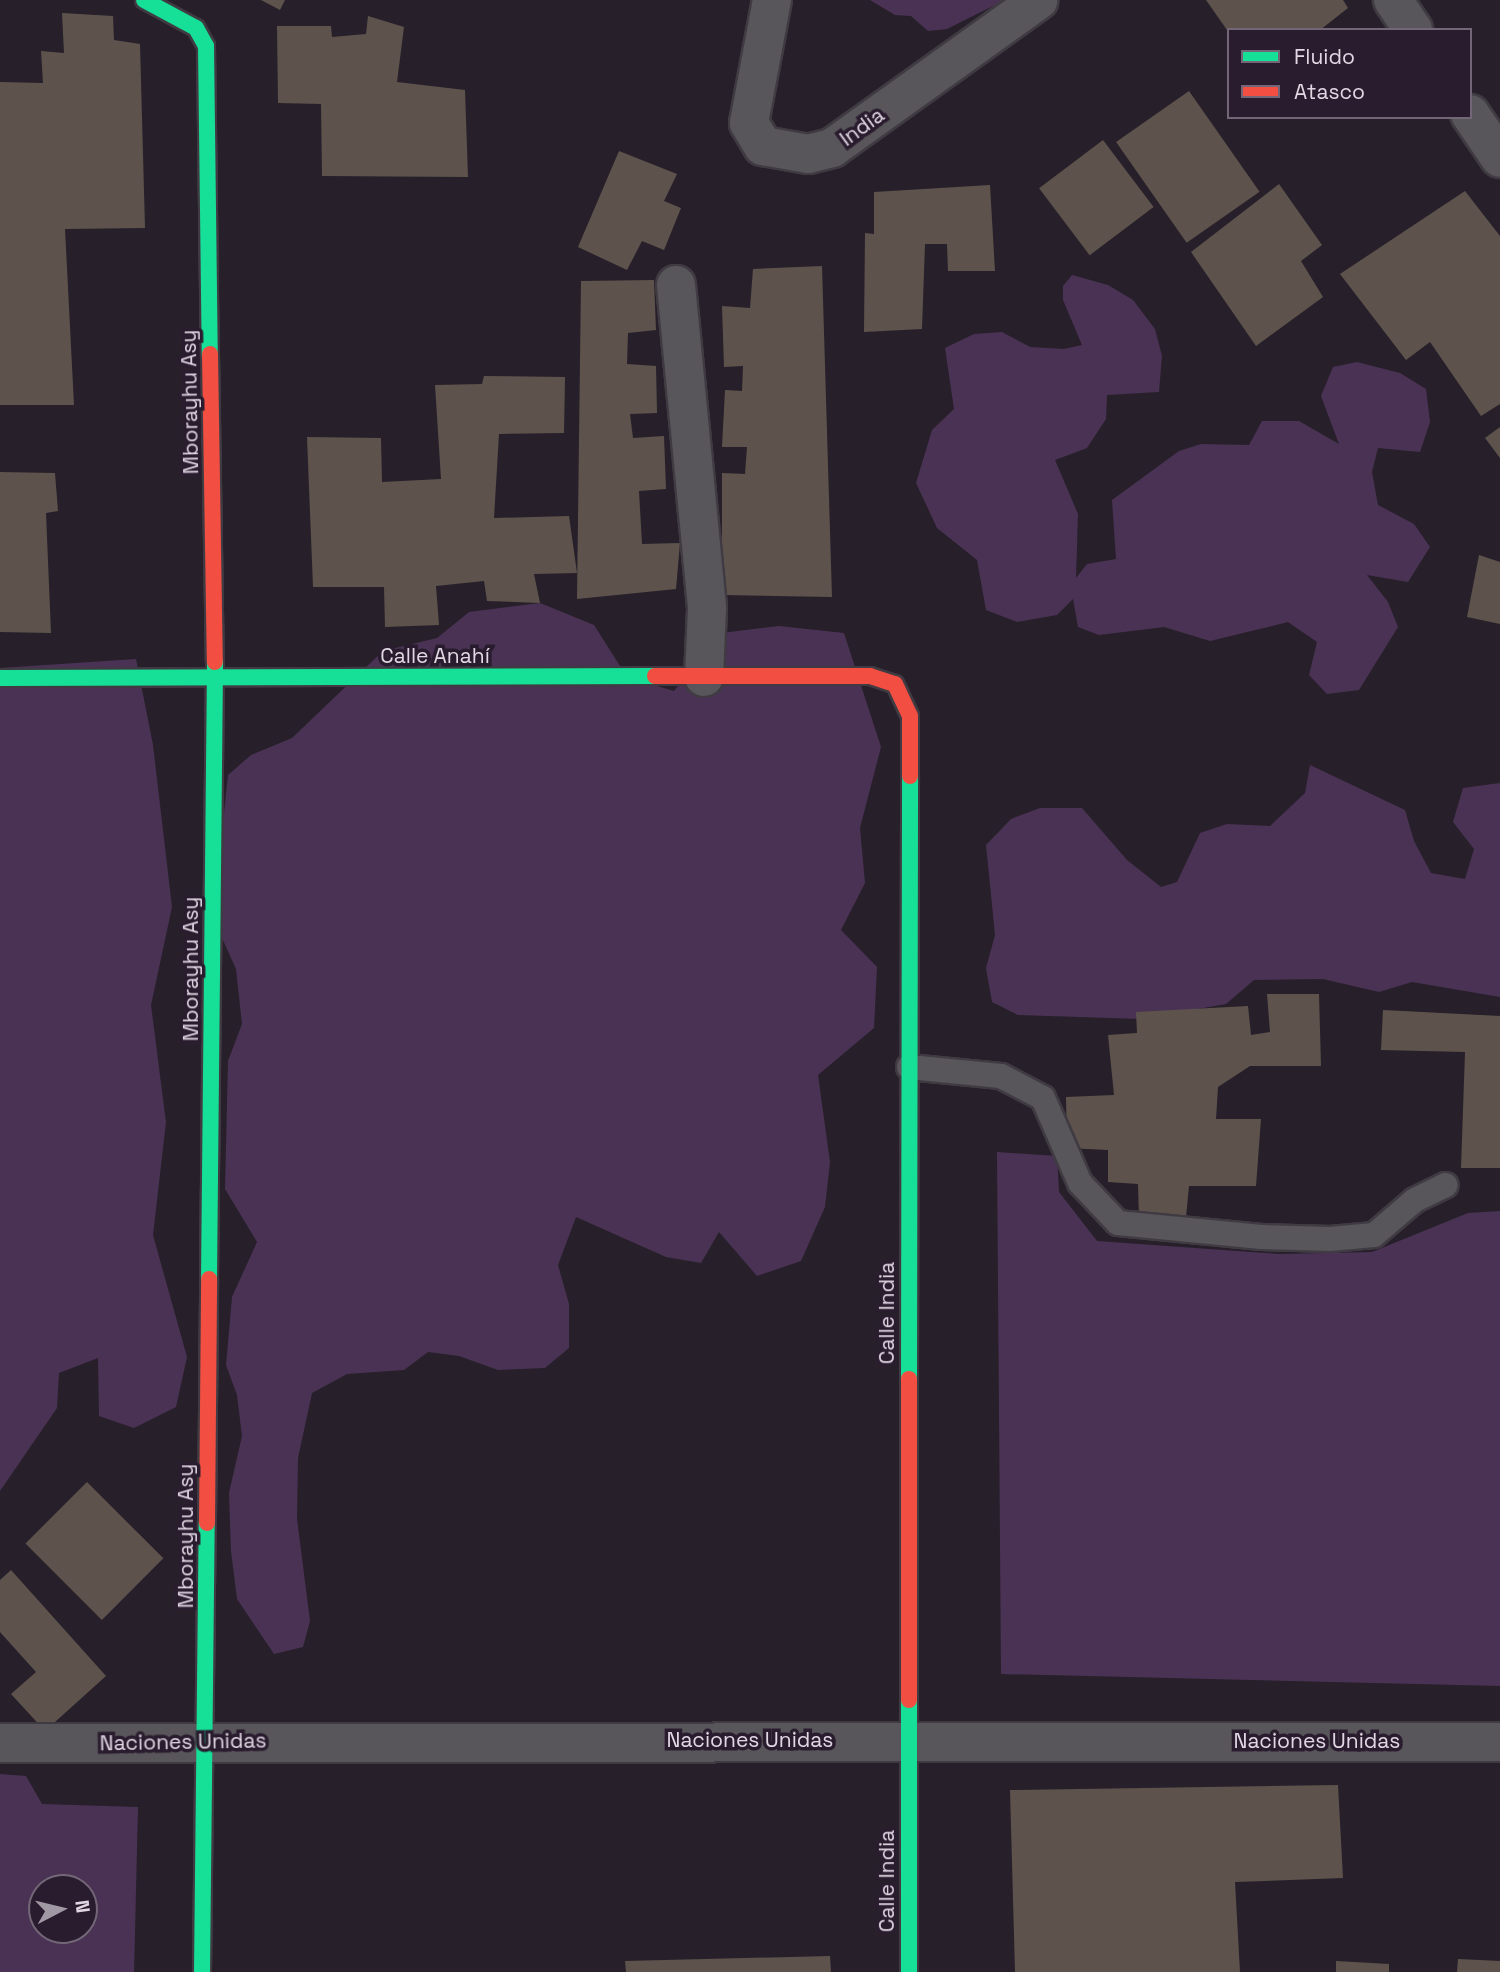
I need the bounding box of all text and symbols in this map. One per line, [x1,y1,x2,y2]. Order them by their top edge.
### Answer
legend [1227,28,1472,119]
text: Fluido [1294,43,1355,70]
text: Atasco [1294,78,1365,105]
street label: India [835,102,889,152]
street label: Mborayhu Asy [176,329,204,475]
street label: Calle Anahí [380,643,490,669]
street label: Mborayhu Asy [178,897,204,1041]
street label: Calle India [874,1262,900,1364]
street label: Mborayhu Asy [173,1464,199,1608]
street label: Naciones Unidas [667,1727,833,1753]
street label: Naciones Unidas [99,1728,267,1756]
street label: Naciones Unidas [1234,1728,1400,1754]
street label: Calle India [874,1830,900,1932]
north arrow [28,1874,98,1944]
text: N [69,1899,96,1914]

